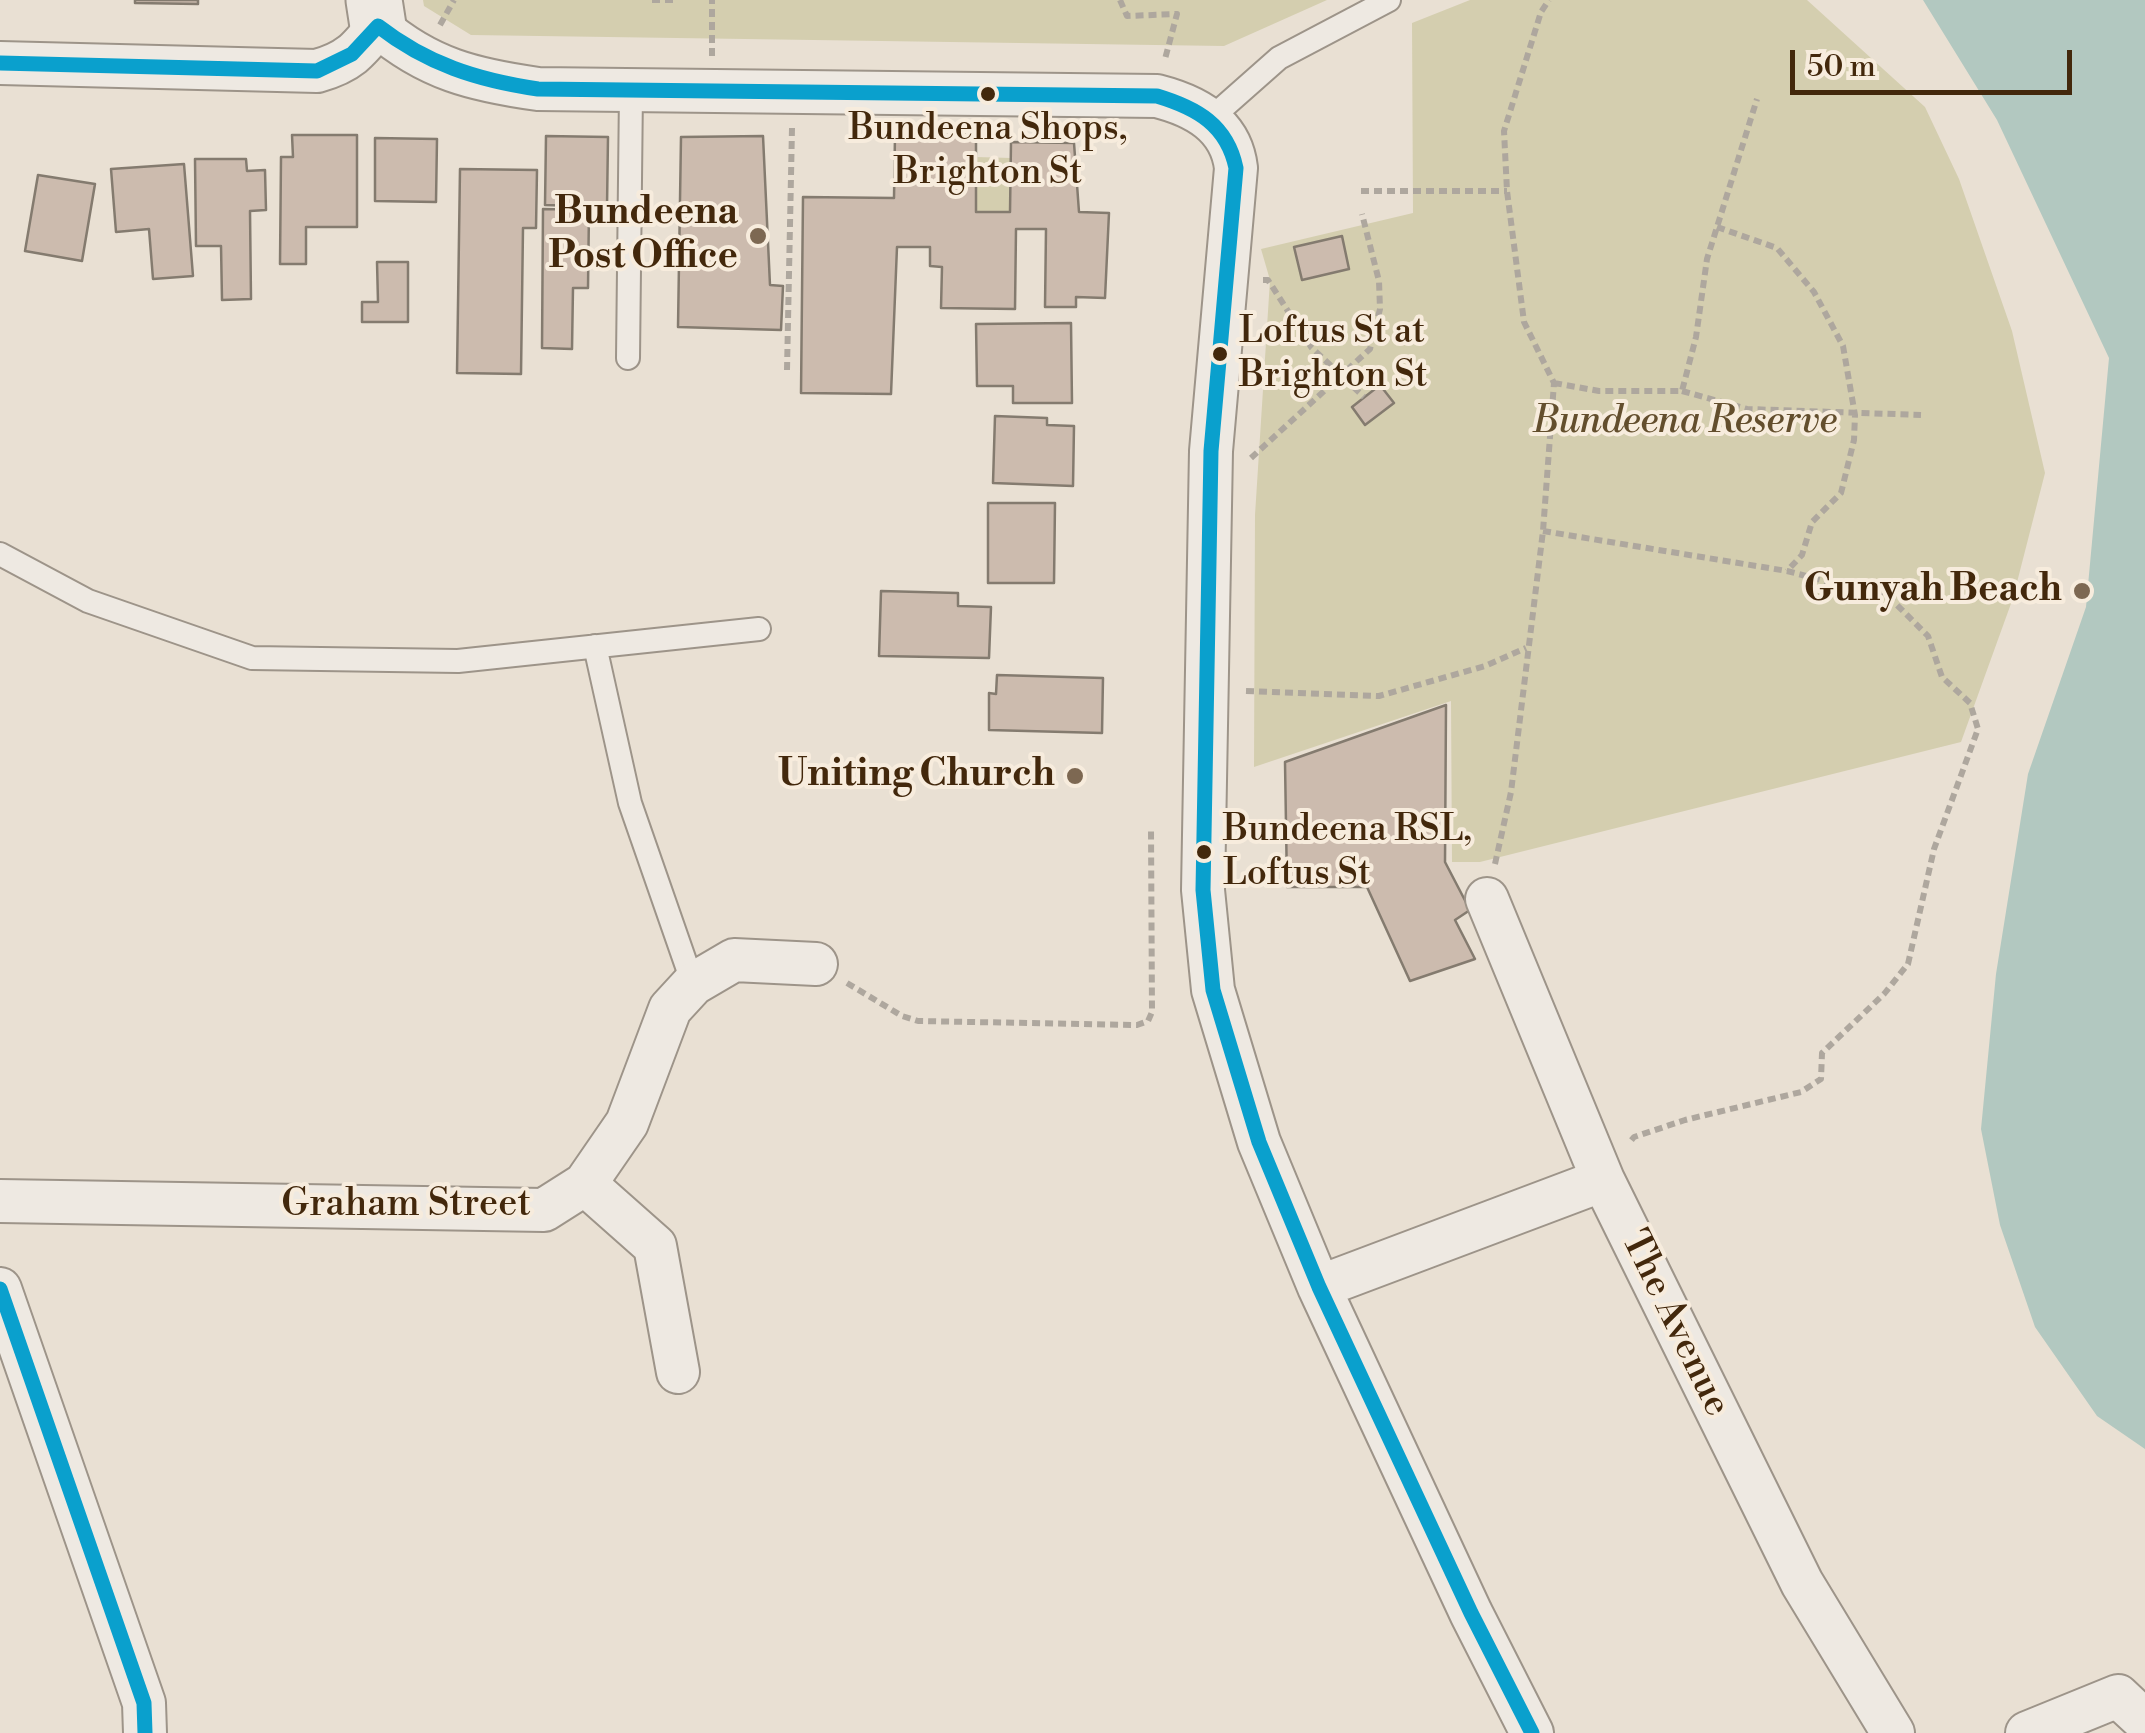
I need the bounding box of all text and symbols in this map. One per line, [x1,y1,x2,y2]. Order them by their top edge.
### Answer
scale bar [1795,30,2078,92]
text: 50 m [1807,48,1876,86]
marker: Bundeena Shops, Brighton St [978,84,998,104]
place label: Bundeena Shops, Brighton St [849,108,1127,193]
place label: Bundeena Post Office [548,191,738,280]
marker: Bundeena Post Office [747,225,769,247]
place label: Loftus St at Brighton St [1239,311,1427,396]
marker: Loftus St at Brighton St [1210,344,1230,364]
park label: Bundeena Reserve [1533,400,1837,446]
place label: Gunyah Beach [1804,568,2062,614]
marker: Gunyah Beach [2071,580,2093,602]
place label: Uniting Church [778,753,1055,799]
marker: Uniting Church [1064,765,1086,787]
place label: Bundeena RSL, Loftus St [1223,809,1472,894]
marker: Bundeena RSL, Loftus St [1194,842,1214,862]
street label: Graham Street [281,1183,531,1229]
street label: The Avenue [1609,1224,1739,1424]

